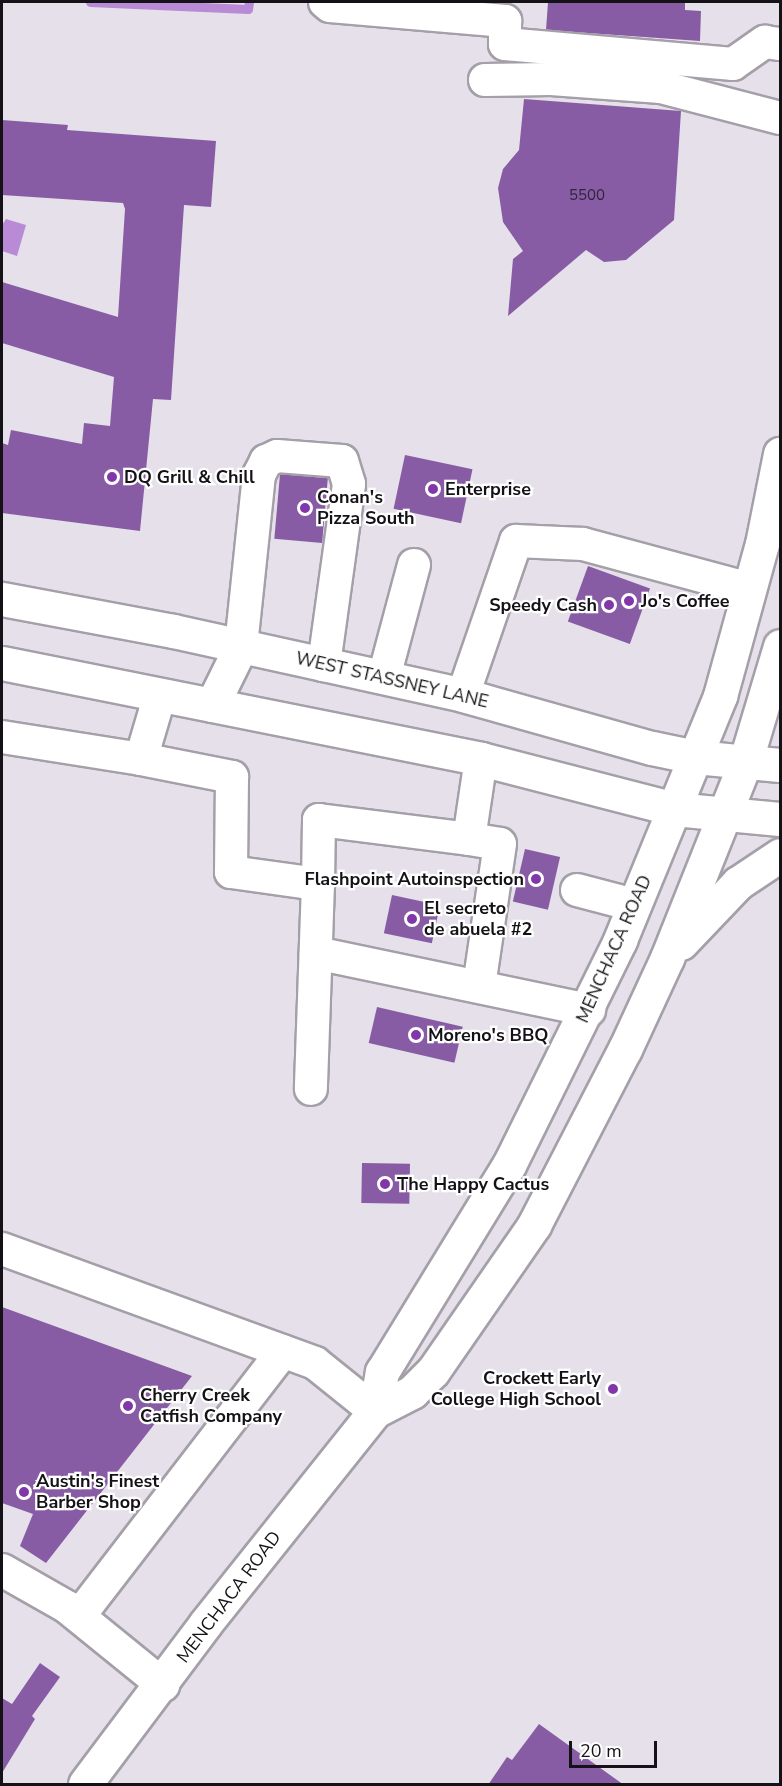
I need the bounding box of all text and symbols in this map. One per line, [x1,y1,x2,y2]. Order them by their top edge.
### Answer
house number: 5500 [569,187,605,205]
place label: DQ Grill & Chill [124,466,255,488]
marker: DQ Grill & Chill [105,470,119,484]
place label: Enterprise [445,478,531,500]
marker: Enterprise [426,482,440,496]
place label: Conan's Pizza South [317,487,415,530]
marker: Conan's Pizza South [298,501,312,515]
place label: Jo's Coffee [641,590,730,612]
place label: Speedy Cash [489,594,597,616]
marker: Jo's Coffee [622,594,636,608]
marker: Speedy Cash [602,598,616,612]
street label: WEST STASSNEY LANE [294,647,490,713]
place label: Flashpoint Autoinspection [305,868,524,890]
marker: Flashpoint Autoinspection [529,872,543,886]
street label: MENCHACA ROAD [572,872,656,1026]
place label: El secreto de abuela #2 [424,898,532,940]
marker: El secreto de abuela #2 [405,912,419,926]
place label: Moreno's BBQ [428,1024,548,1046]
marker: Moreno's BBQ [409,1028,423,1042]
place label: The Happy Cactus [397,1173,549,1195]
marker: The Happy Cactus [378,1177,392,1191]
place label: Crockett Early College High School [431,1368,601,1410]
marker: Crockett Early College High School [606,1382,620,1396]
place label: Cherry Creek Catfish Company [140,1385,282,1428]
marker: Cherry Creek Catfish Company [121,1399,135,1413]
place label: Austin's Finest Barber Shop [36,1471,159,1514]
marker: Austin's Finest Barber Shop [17,1485,31,1499]
street label: MENCHACA ROAD [172,1527,286,1667]
scale bar [572,1729,660,1767]
text: 20 m [580,1739,622,1763]

